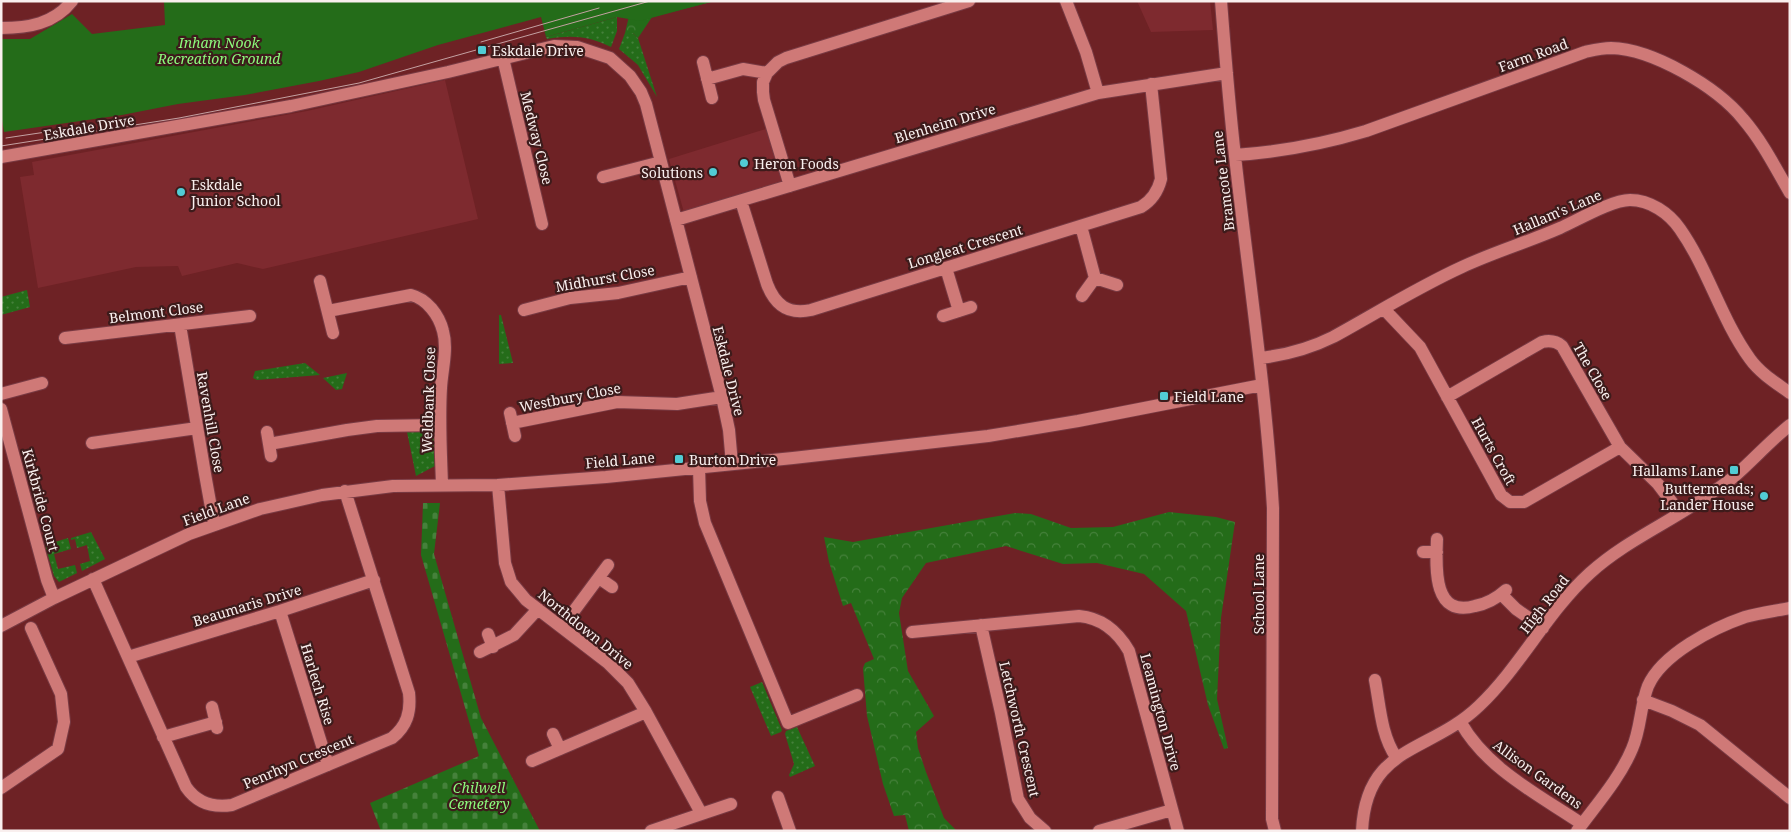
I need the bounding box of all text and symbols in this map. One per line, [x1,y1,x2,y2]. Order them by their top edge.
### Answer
park label: Inham Nook Recreation Ground [157,33,281,68]
street label: Farm Road [1496,33,1571,76]
place label: Eskdale Drive [492,41,584,60]
marker: Eskdale Drive [476,44,488,56]
street label: Medway Close [516,89,558,187]
street label: Blenheim Drive [892,99,998,147]
street label: Eskdale Drive [42,110,136,144]
street label: Bramcote Lane [1207,130,1239,232]
place label: Heron Foods [754,154,839,173]
marker: Heron Foods [738,157,750,169]
place label: Solutions [641,163,703,182]
marker: Solutions [707,166,719,178]
place label: Eskdale Junior School [190,175,281,210]
street label: Hallam's Lane [1510,185,1604,239]
marker: Eskdale Junior School [175,186,187,198]
street label: Longleat Crescent [905,220,1025,272]
street label: Midhurst Close [554,260,656,296]
street label: Belmont Close [108,297,204,327]
street label: Eskdale Drive [709,324,749,418]
street label: The Close [1569,339,1617,403]
street label: Weldbank Close [417,346,439,454]
street label: Ravenhill Close [193,370,229,474]
street label: Westbury Close [518,378,622,416]
place label: Field Lane [1174,387,1244,406]
marker: Field Lane [1158,390,1170,402]
street label: Hurts Croft [1468,414,1520,488]
street label: Kirkbride Court [18,447,64,554]
street label: Field Lane [584,447,656,473]
place label: Burton Drive [689,450,776,469]
marker: Burton Drive [673,453,685,465]
place label: Hallams Lane [1632,461,1724,480]
marker: Hallams Lane [1728,464,1740,476]
place label: Buttermeads; Lander House [1660,479,1754,514]
street label: Field Lane [180,488,252,530]
marker: Buttermeads; Lander House [1758,490,1770,502]
street label: School Lane [1249,554,1268,634]
street label: High Road [1515,570,1573,637]
street label: Beaumaris Drive [190,579,304,631]
street label: Northdown Drive [534,585,638,673]
street label: Harlech Rise [297,641,339,727]
street label: Leamington Drive [1136,651,1186,773]
street label: Letchworth Crescent [995,659,1045,799]
street label: Penrhyn Crescent [240,729,356,793]
street label: Allison Gardens [1490,735,1586,813]
park label: Chilwell Cemetery [448,778,510,813]

